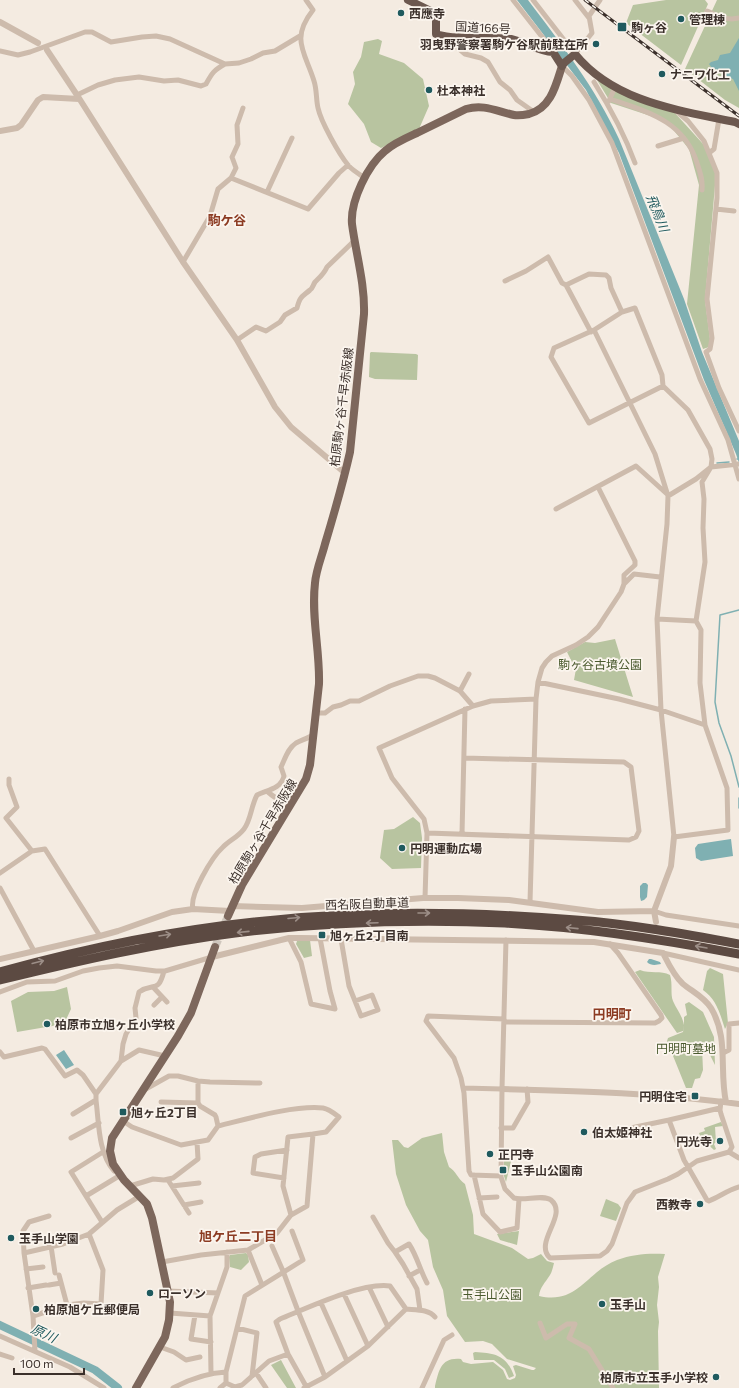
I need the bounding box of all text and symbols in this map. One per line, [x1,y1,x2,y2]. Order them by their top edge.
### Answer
place label: 西應寺 [409,6,445,20]
marker: 西應寺 [396,8,406,18]
place label: 管理棟 [689,12,725,26]
marker: 管理棟 [676,14,686,24]
street label: 国道166号 [455,19,511,35]
place label: 駒ヶ谷 [631,20,667,34]
marker: 駒ヶ谷 [616,21,628,33]
place label: 羽曳野警察署駒ケ谷駅前駐在所 [420,37,588,51]
marker: 羽曳野警察署駒ケ谷駅前駐在所 [591,39,601,49]
place label: ナニワ化工 [670,67,730,81]
marker: ナニワ化工 [657,69,667,79]
place label: 杜本神社 [437,83,485,97]
marker: 杜本神社 [424,85,434,95]
water label: 飛鳥川 [643,192,673,236]
district label: 駒ケ谷 [207,212,247,228]
street label: 柏原駒ヶ谷千早赤阪線 [327,347,355,467]
park label: 駒ヶ谷古墳公園 [558,657,642,671]
street label: 柏原駒ヶ谷千早赤阪線 [225,776,299,886]
place label: 円明運動広場 [410,841,482,855]
marker: 円明運動広場 [397,843,407,853]
street label: 西名阪自動車道 [325,895,409,911]
one-way arrow [417,909,430,917]
one-way arrow [287,915,300,922]
one-way arrow [366,919,379,926]
one-way arrow [566,925,579,932]
place label: 旭ヶ丘2丁目南 [330,928,409,942]
one-way arrow [237,929,250,936]
marker: 旭ヶ丘2丁目南 [317,930,327,940]
one-way arrow [158,931,171,939]
one-way arrow [695,942,708,950]
one-way arrow [31,958,44,965]
district label: 円明町 [592,1006,632,1022]
place label: 柏原市立旭ヶ丘小学校 [55,1017,175,1031]
marker: 柏原市立旭ヶ丘小学校 [42,1019,52,1029]
park label: 円明町墓地 [656,1041,716,1055]
place label: 円明住宅 [639,1089,687,1103]
marker: 円明住宅 [690,1091,700,1101]
place label: 旭ヶ丘2丁目 [131,1105,198,1119]
marker: 旭ヶ丘2丁目 [118,1107,128,1117]
place label: 伯太姫神社 [592,1125,652,1139]
marker: 伯太姫神社 [579,1127,589,1137]
place label: 円光寺 [676,1134,712,1148]
marker: 円光寺 [715,1136,725,1146]
place label: 正円寺 [498,1147,534,1161]
marker: 正円寺 [485,1149,495,1159]
place label: 玉手山公園南 [511,1163,583,1177]
marker: 玉手山公園南 [498,1165,508,1175]
place label: 西教寺 [656,1197,692,1211]
marker: 西教寺 [695,1199,705,1209]
district label: 旭ケ丘二丁目 [199,1228,277,1244]
place label: 玉手山学園 [19,1231,79,1245]
marker: 玉手山学園 [6,1233,16,1243]
place label: ローソン [158,1286,206,1300]
park label: 玉手山公園 [462,1287,522,1301]
marker: ローソン [145,1288,155,1298]
place label: 玉手山 [610,1297,646,1311]
marker: 玉手山 [597,1299,607,1309]
place label: 柏原旭ケ丘郵便局 [44,1302,140,1316]
marker: 柏原旭ケ丘郵便局 [31,1304,41,1314]
water label: 原川 [29,1320,61,1347]
scale bar [14,1350,84,1376]
text: 100 m [20,1356,54,1370]
place label: 柏原市立玉手小学校 [600,1370,708,1384]
marker: 柏原市立玉手小学校 [711,1372,721,1382]

